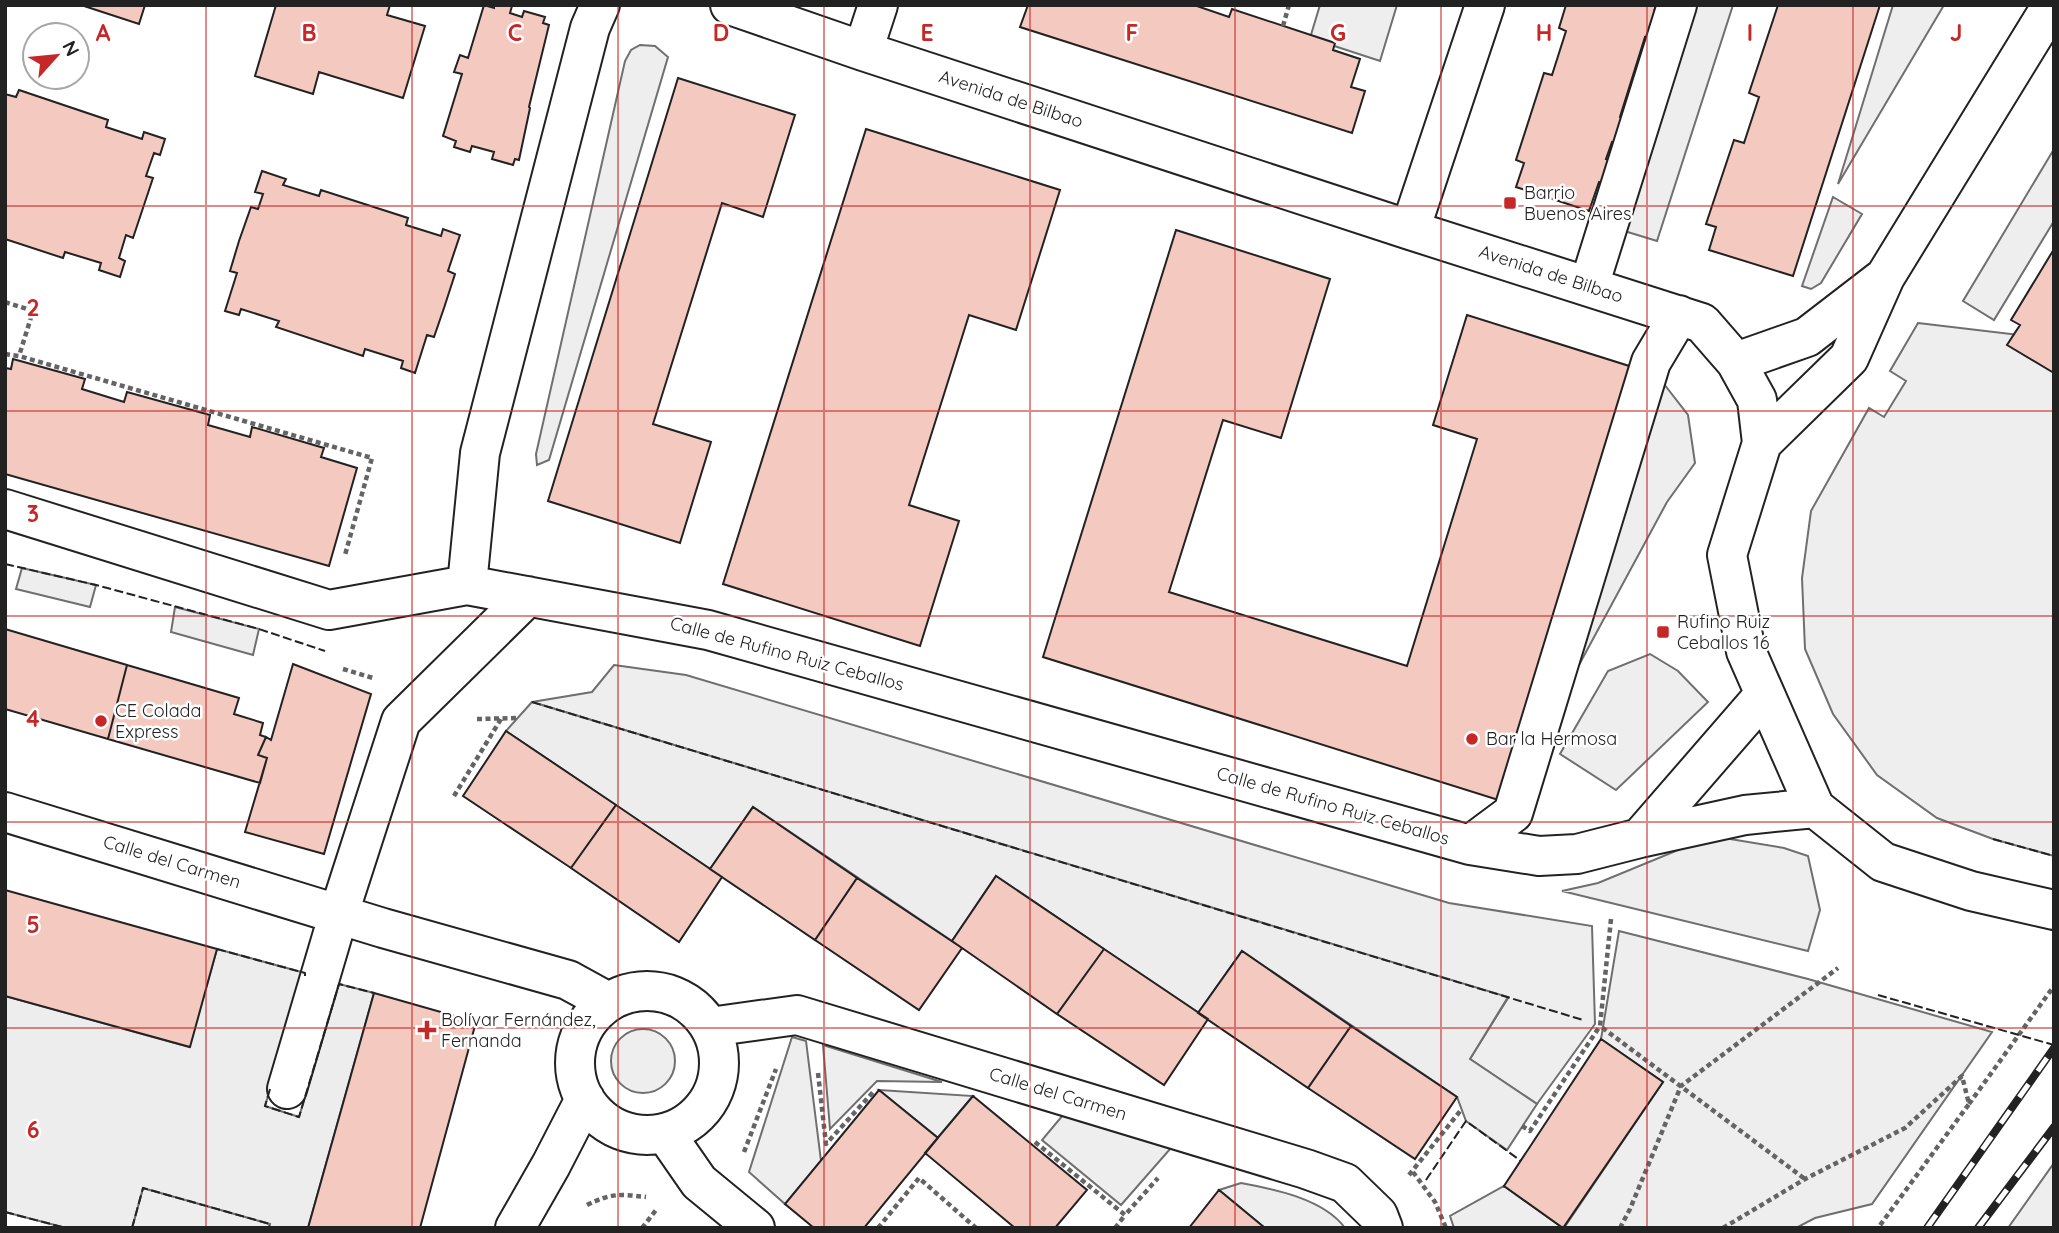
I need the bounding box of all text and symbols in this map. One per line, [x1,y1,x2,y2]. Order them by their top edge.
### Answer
text: A [96,18,111,47]
text: B [301,18,317,47]
text: C [508,18,522,47]
text: D [713,18,729,47]
text: E [920,18,934,47]
text: F [1126,18,1138,47]
text: G [1330,18,1346,47]
text: H [1536,18,1552,47]
text: I [1747,18,1753,47]
text: J [1950,18,1962,47]
north arrow [21,21,91,91]
text: N [57,37,85,60]
street label: Avenida de Bilbao [936,64,1086,133]
place label: Barrio Buenos Aires [1524,181,1631,225]
marker: Barrio Buenos Aires [1502,195,1518,211]
street label: Avenida de Bilbao [1476,239,1626,308]
text: 2 [26,293,40,322]
text: 3 [27,499,39,528]
place label: Rufino Ruiz Ceballos 16 [1677,610,1770,654]
street label: Calle de Rufino Ruiz Ceballos [668,611,907,696]
marker: Rufino Ruiz Ceballos 16 [1655,624,1671,640]
place label: CE Colada Express [115,699,201,743]
text: 4 [26,704,40,733]
marker: CE Colada Express [93,713,109,729]
place label: Bar la Hermosa [1486,727,1617,750]
marker: Bar la Hermosa [1464,731,1480,747]
street label: Calle de Rufino Ruiz Ceballos [1214,761,1452,850]
street label: Calle del Carmen [101,830,244,893]
text: 5 [26,910,40,939]
place label: Bolívar Fernández, Fernanda [441,1008,596,1052]
marker: Bolívar Fernández, Fernanda [419,1022,435,1038]
street label: Calle del Carmen [987,1062,1130,1125]
text: 6 [27,1115,39,1144]

